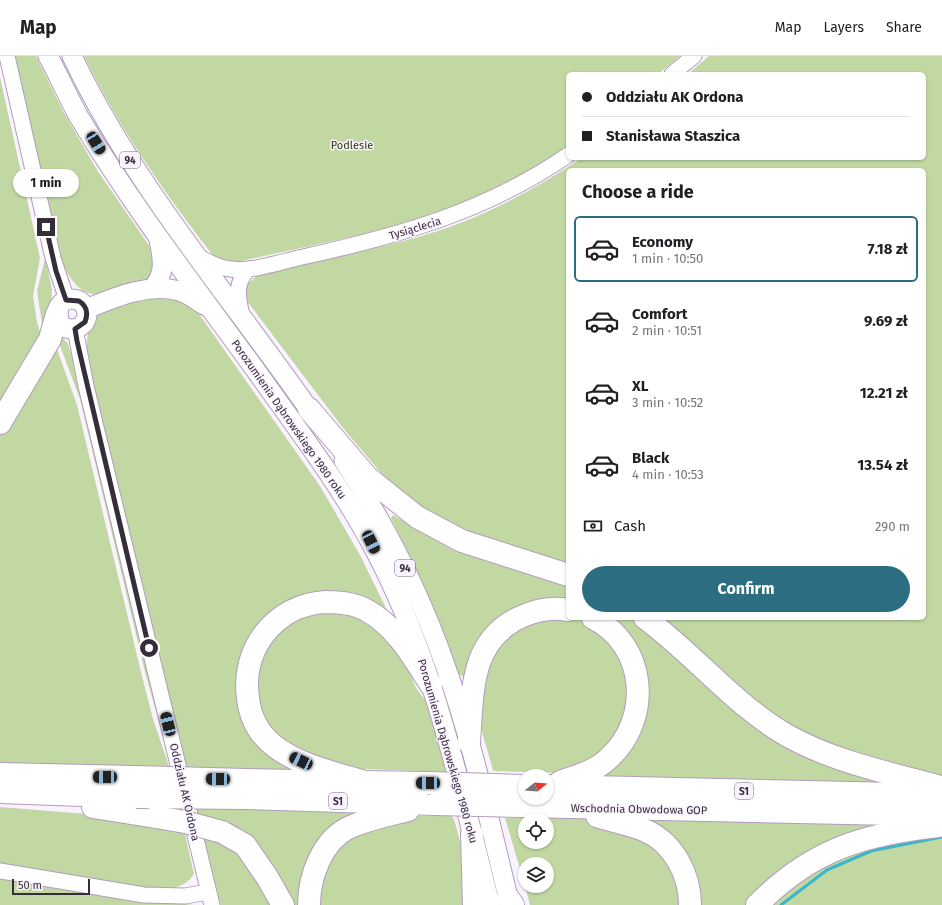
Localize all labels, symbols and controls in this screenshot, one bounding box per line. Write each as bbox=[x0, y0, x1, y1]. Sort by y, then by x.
text: Map bbox=[20, 16, 57, 39]
text: Map bbox=[775, 19, 801, 36]
text: Layers bbox=[823, 19, 864, 36]
text: Share bbox=[886, 19, 922, 36]
text: Oddziału AK Ordona bbox=[606, 88, 744, 106]
text: Stanisława Staszica bbox=[606, 127, 740, 145]
car bbox=[85, 130, 107, 156]
park label: Podlesie bbox=[331, 139, 373, 152]
road number: 94 bbox=[120, 152, 140, 168]
callout: 1 min bbox=[13, 169, 79, 197]
text: 1 min bbox=[30, 175, 62, 190]
text: Choose a ride bbox=[582, 181, 694, 203]
street label: Tysiąclecia bbox=[388, 214, 443, 243]
route end bbox=[37, 218, 55, 236]
icon: car bbox=[584, 231, 620, 267]
text: Economy bbox=[632, 233, 693, 251]
text: 7.18 zł bbox=[868, 240, 908, 258]
text: 1 min · 10:50 bbox=[632, 251, 703, 266]
icon: car bbox=[584, 303, 620, 339]
text: Comfort bbox=[632, 305, 688, 323]
text: 9.69 zł bbox=[864, 312, 908, 330]
text: 2 min · 10:51 bbox=[632, 323, 702, 338]
street label: Porozumienia Dąbrowskiego 1980 roku bbox=[228, 337, 349, 501]
icon: car bbox=[584, 375, 620, 411]
text: XL bbox=[632, 377, 648, 395]
text: 12.21 zł bbox=[860, 384, 908, 402]
text: 3 min · 10:52 bbox=[632, 395, 703, 410]
icon: car bbox=[584, 447, 620, 483]
text: Black bbox=[632, 449, 669, 467]
text: 13.54 zł bbox=[857, 456, 908, 474]
text: 4 min · 10:53 bbox=[632, 467, 704, 482]
icon: cash bbox=[582, 515, 604, 537]
text: Cash bbox=[614, 517, 646, 535]
text: 290 m bbox=[875, 519, 910, 534]
car bbox=[360, 529, 382, 555]
road number: 94 bbox=[395, 560, 415, 576]
button: Confirm bbox=[582, 566, 910, 612]
route start bbox=[140, 639, 158, 657]
street label: Porozumienia Dąbrowskiego 1980 roku bbox=[415, 657, 480, 845]
car bbox=[159, 711, 177, 737]
street label: Oddziału AK Ordona bbox=[167, 742, 202, 842]
car bbox=[288, 750, 314, 772]
north arrow bbox=[518, 769, 554, 805]
map controls bbox=[518, 769, 554, 893]
car bbox=[93, 771, 117, 783]
car bbox=[206, 773, 230, 785]
car bbox=[416, 777, 440, 789]
road number: S1 bbox=[735, 783, 753, 799]
road number: S1 bbox=[329, 793, 347, 809]
street label: Wschodnia Obwodowa GOP bbox=[571, 802, 708, 817]
button: locate bbox=[518, 813, 554, 849]
button: layers bbox=[518, 857, 554, 893]
scale bar bbox=[12, 877, 90, 896]
text: 50 m bbox=[18, 879, 42, 892]

